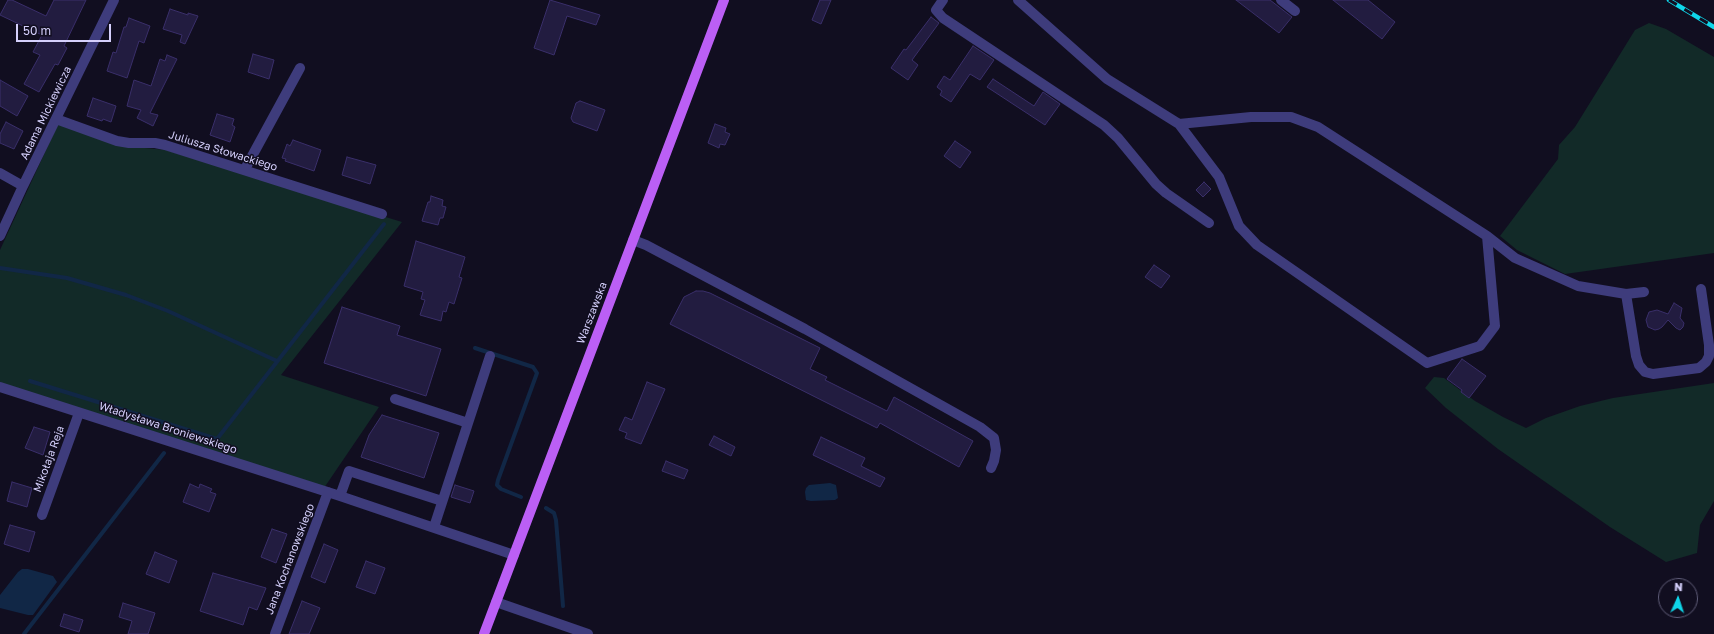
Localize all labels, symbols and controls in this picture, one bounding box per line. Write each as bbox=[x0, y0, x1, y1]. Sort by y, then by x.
scale bar bbox=[18, 16, 113, 42]
text: 50 m bbox=[23, 23, 51, 38]
street label: Adama Mickiewicza bbox=[18, 64, 74, 162]
street label: Juliusza Słowackiego bbox=[167, 128, 279, 174]
street label: Warszawska bbox=[574, 280, 610, 346]
street label: Władysława Broniewskiego bbox=[97, 399, 239, 457]
street label: Mikołaja Reja bbox=[31, 424, 67, 494]
street label: Jana Kochanowskiego bbox=[263, 502, 317, 616]
north arrow bbox=[1658, 578, 1698, 618]
text: N bbox=[1674, 580, 1683, 593]

